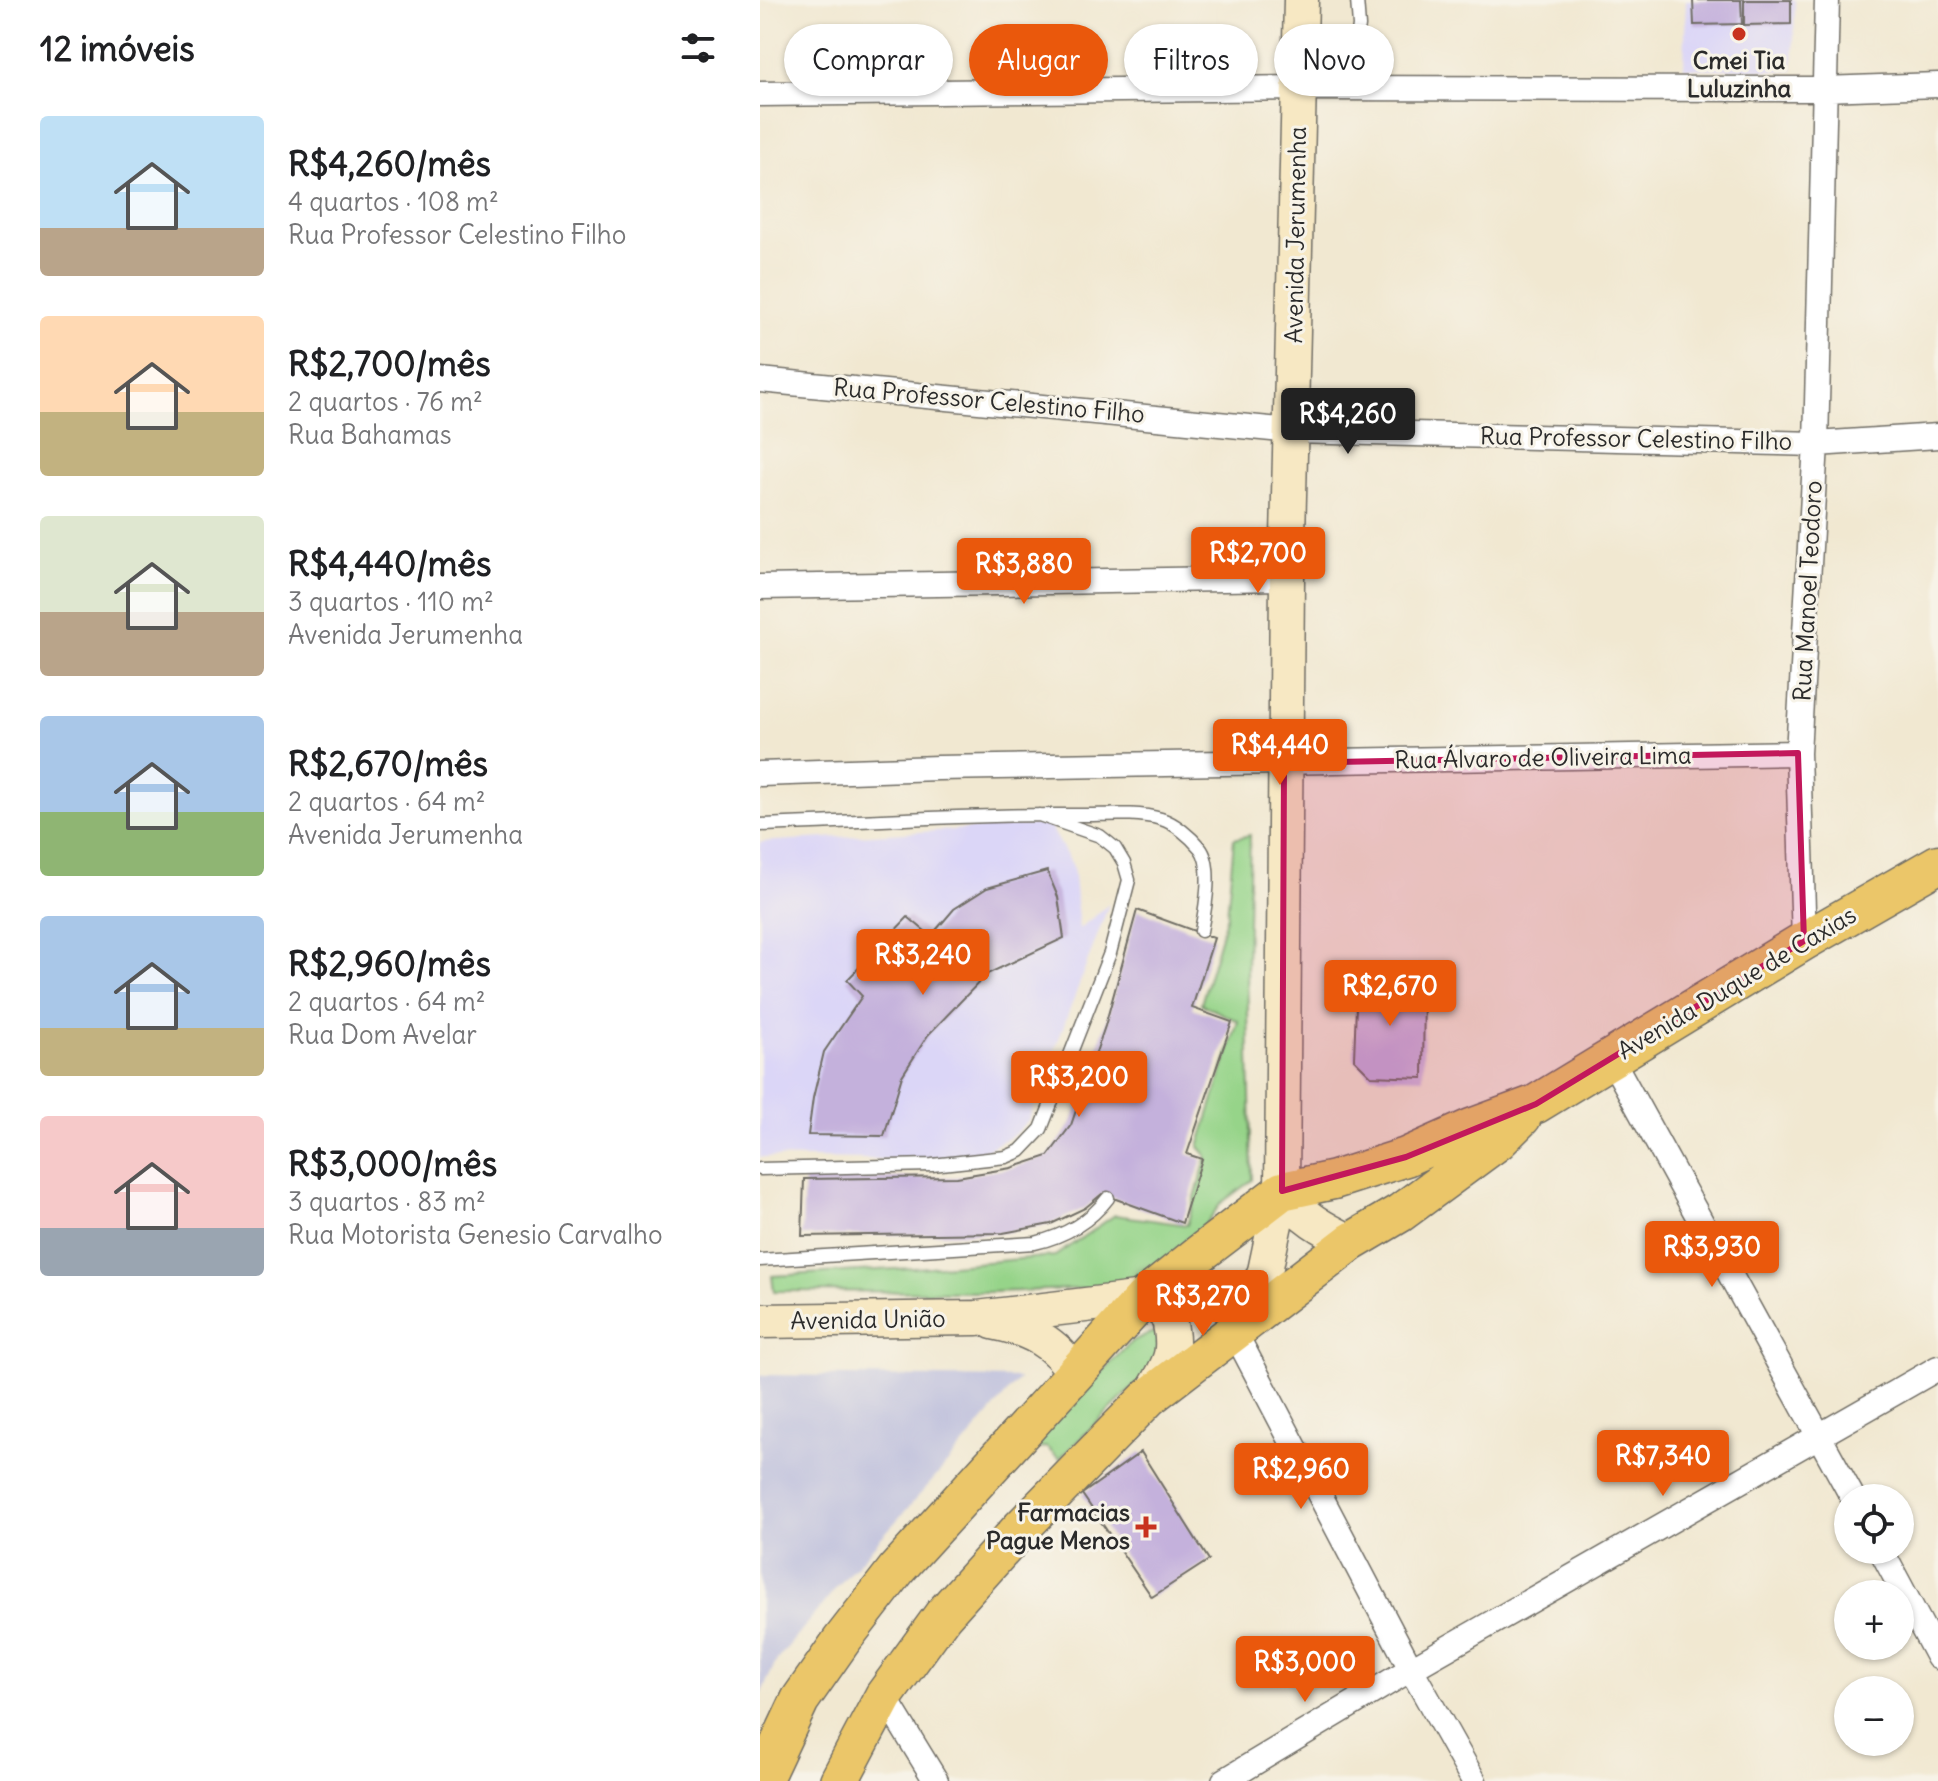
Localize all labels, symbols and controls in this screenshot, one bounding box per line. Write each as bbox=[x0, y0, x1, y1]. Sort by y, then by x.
chip: Comprar bbox=[784, 24, 953, 96]
chip: Alugar bbox=[969, 24, 1108, 96]
chip: Filtros bbox=[1124, 24, 1258, 96]
chip: Novo bbox=[1274, 24, 1394, 96]
marker: Cmei Tia Luluzinha bbox=[1730, 25, 1748, 43]
icon: filters bbox=[676, 26, 720, 70]
text: 12 imóveis bbox=[40, 27, 195, 70]
place label: Cmei Tia Luluzinha bbox=[1687, 45, 1792, 103]
street label: Avenida Jerumenha bbox=[1278, 126, 1312, 344]
text: R$4,260/mês bbox=[288, 142, 491, 185]
icon: home bbox=[104, 148, 200, 244]
text: 4 quartos · 108 m² bbox=[288, 185, 499, 218]
text: Rua Professor Celestino Filho bbox=[288, 218, 626, 251]
text: R$2,700/mês bbox=[288, 342, 491, 385]
icon: home bbox=[104, 348, 200, 444]
street label: Rua Professor Celestino Filho bbox=[832, 371, 1146, 429]
text: 2 quartos · 76 m² bbox=[288, 385, 483, 418]
pin: R$4,260 bbox=[1274, 388, 1422, 456]
text: R$4,260 bbox=[1299, 397, 1397, 430]
text: Rua Bahamas bbox=[288, 418, 452, 451]
street label: Rua Professor Celestino Filho bbox=[1480, 420, 1792, 456]
street label: Rua Manoel Teodoro bbox=[1786, 480, 1828, 702]
pin: R$2,700 bbox=[1184, 527, 1332, 595]
text: R$2,700 bbox=[1209, 536, 1307, 569]
pin: R$3,880 bbox=[950, 538, 1098, 606]
text: R$4,440/mês bbox=[288, 542, 491, 585]
text: R$3,880 bbox=[975, 547, 1073, 580]
icon: home bbox=[104, 548, 200, 644]
text: 3 quartos · 110 m² bbox=[288, 585, 494, 618]
text: Avenida Jerumenha bbox=[288, 618, 523, 651]
pin: R$4,440 bbox=[1206, 719, 1354, 787]
text: R$4,440 bbox=[1231, 728, 1329, 761]
street label: Rua Álvaro de Oliveira Lima bbox=[1394, 739, 1692, 775]
text: R$2,670/mês bbox=[288, 742, 488, 785]
icon: home bbox=[104, 748, 200, 844]
text: 2 quartos · 64 m² bbox=[288, 785, 485, 818]
text: Avenida Jerumenha bbox=[288, 818, 523, 851]
street label: Avenida Duque de Caxias bbox=[1612, 899, 1861, 1065]
pin: R$3,240 bbox=[849, 929, 997, 997]
text: R$3,240 bbox=[874, 938, 972, 971]
text: R$2,960/mês bbox=[288, 942, 491, 985]
icon: home bbox=[104, 948, 200, 1044]
pin: R$2,670 bbox=[1316, 960, 1464, 1028]
text: R$2,670 bbox=[1342, 969, 1438, 1002]
text: 2 quartos · 64 m² bbox=[288, 985, 485, 1018]
text: Rua Dom Avelar bbox=[288, 1018, 477, 1051]
pin: R$3,200 bbox=[1005, 1051, 1153, 1119]
text: R$3,200 bbox=[1029, 1060, 1129, 1093]
text: R$3,000/mês bbox=[288, 1142, 497, 1185]
icon: home bbox=[104, 1148, 200, 1244]
text: 3 quartos · 83 m² bbox=[288, 1185, 486, 1218]
text: Rua Motorista Genesio Carvalho bbox=[288, 1218, 663, 1251]
pin: R$3,930 bbox=[1638, 1221, 1786, 1289]
text: R$3,930 bbox=[1663, 1230, 1761, 1263]
pin: R$3,270 bbox=[1129, 1270, 1277, 1338]
text: R$3,270 bbox=[1155, 1279, 1251, 1312]
street label: Avenida União bbox=[790, 1303, 946, 1335]
pin: R$7,340 bbox=[1589, 1430, 1737, 1498]
text: R$7,340 bbox=[1615, 1439, 1711, 1472]
pin: R$2,960 bbox=[1227, 1443, 1375, 1511]
text: R$2,960 bbox=[1252, 1452, 1350, 1485]
map controls bbox=[1834, 1484, 1914, 1756]
button: locate bbox=[1834, 1484, 1914, 1564]
place label: Farmacias Pague Menos bbox=[986, 1497, 1130, 1555]
marker: Farmacias Pague Menos bbox=[1137, 1518, 1155, 1536]
button: + bbox=[1834, 1580, 1914, 1660]
pin: R$3,000 bbox=[1231, 1636, 1379, 1704]
text: R$3,000 bbox=[1254, 1645, 1356, 1678]
button: − bbox=[1834, 1676, 1914, 1756]

